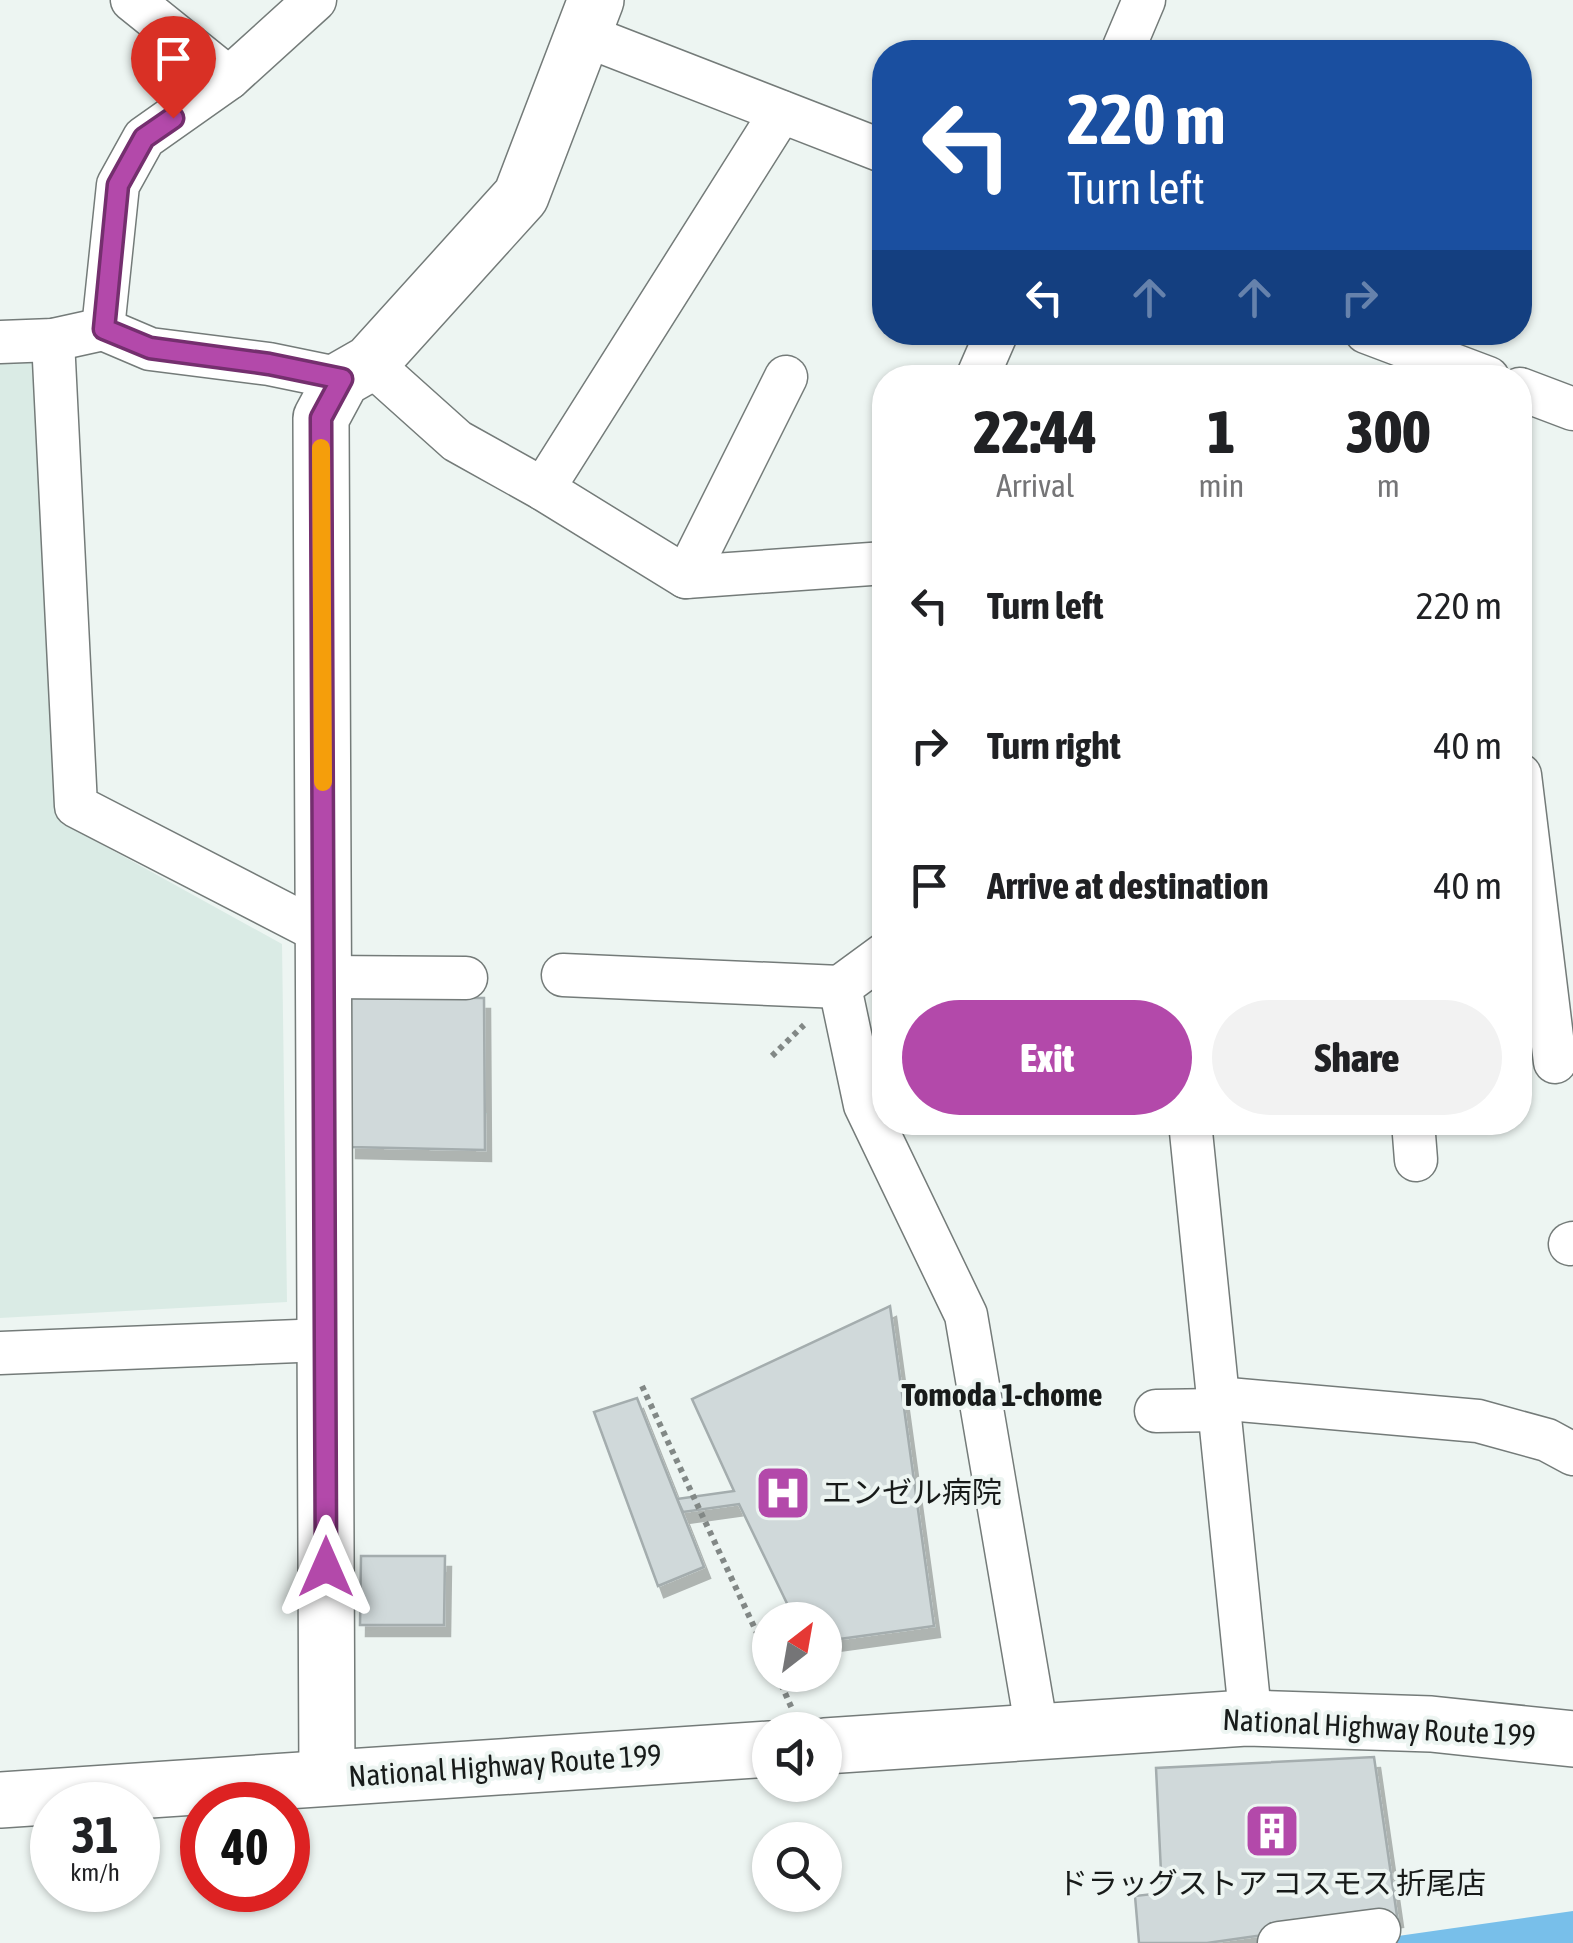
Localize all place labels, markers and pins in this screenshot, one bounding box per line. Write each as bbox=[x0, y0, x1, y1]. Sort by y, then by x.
pin bbox=[131, 16, 216, 119]
hospital icon: エンゼル病院 bbox=[753, 1463, 813, 1523]
place label: エンゼル病院 bbox=[822, 1475, 1002, 1509]
building icon: ドラッグストア コスモス 折尾店 bbox=[1242, 1801, 1302, 1861]
place label: ドラッグストア コスモス 折尾店 bbox=[1058, 1866, 1486, 1900]

